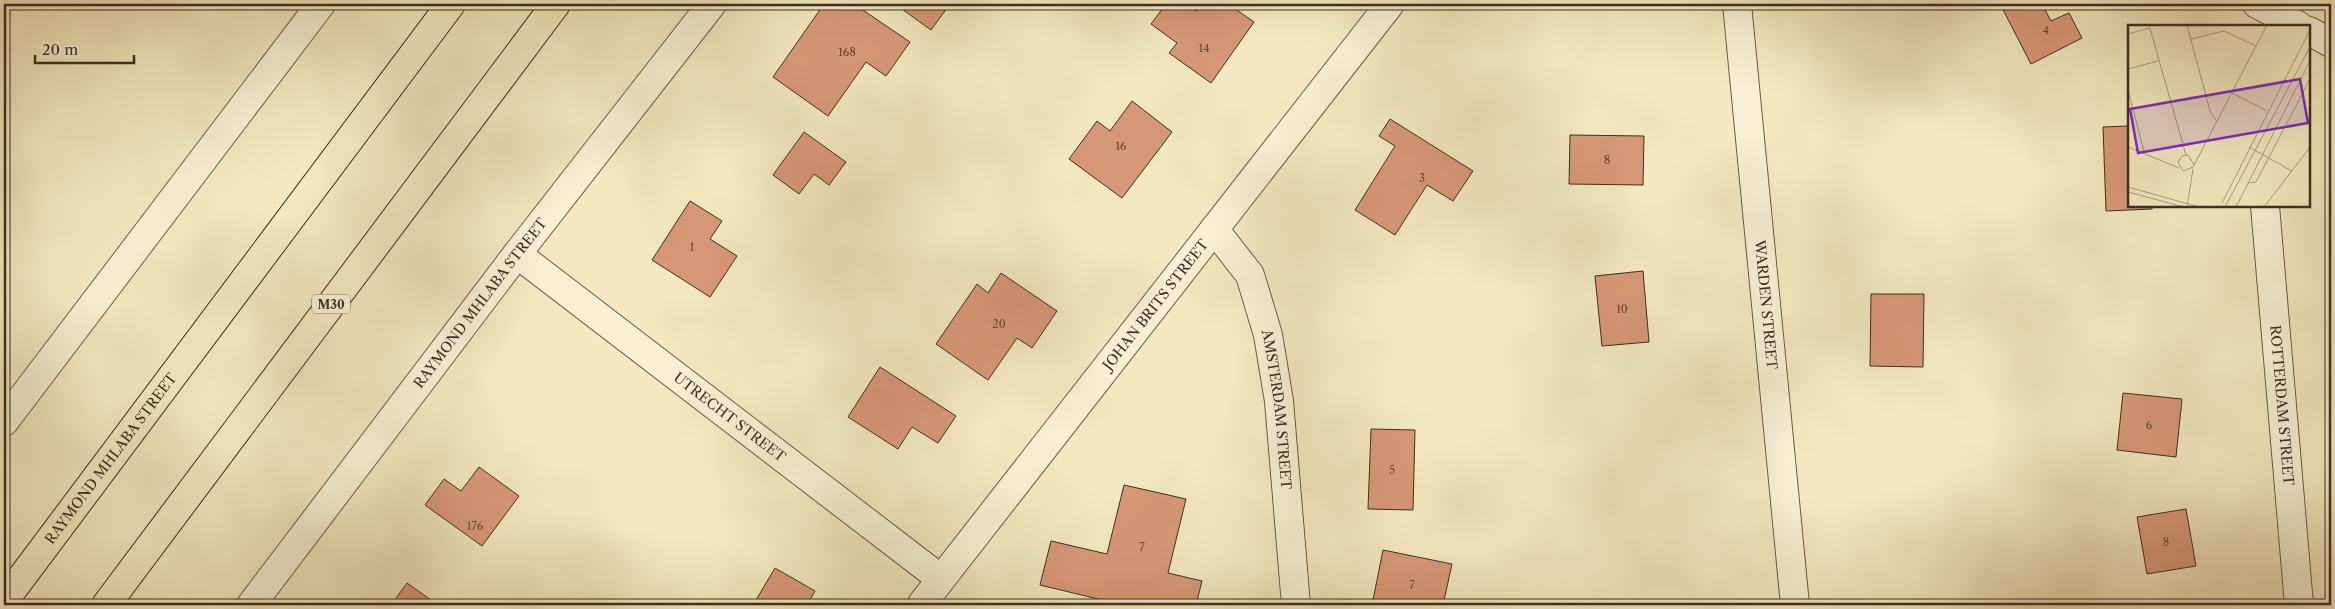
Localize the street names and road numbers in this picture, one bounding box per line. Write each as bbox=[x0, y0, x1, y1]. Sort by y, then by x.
street label: RAYMOND MHLABA STREET bbox=[410, 214, 551, 392]
street label: JOHAN BRITS STREET bbox=[1098, 235, 1212, 375]
street label: WARDEN STREET bbox=[1751, 238, 1781, 371]
road number: M30 bbox=[312, 294, 350, 314]
street label: ROTTERDAM STREET bbox=[2266, 324, 2298, 487]
street label: AMSTERDAM STREET bbox=[1257, 326, 1295, 491]
street label: UTRECHT STREET bbox=[670, 368, 790, 466]
street label: RAYMOND MHLABA STREET bbox=[41, 369, 181, 548]

